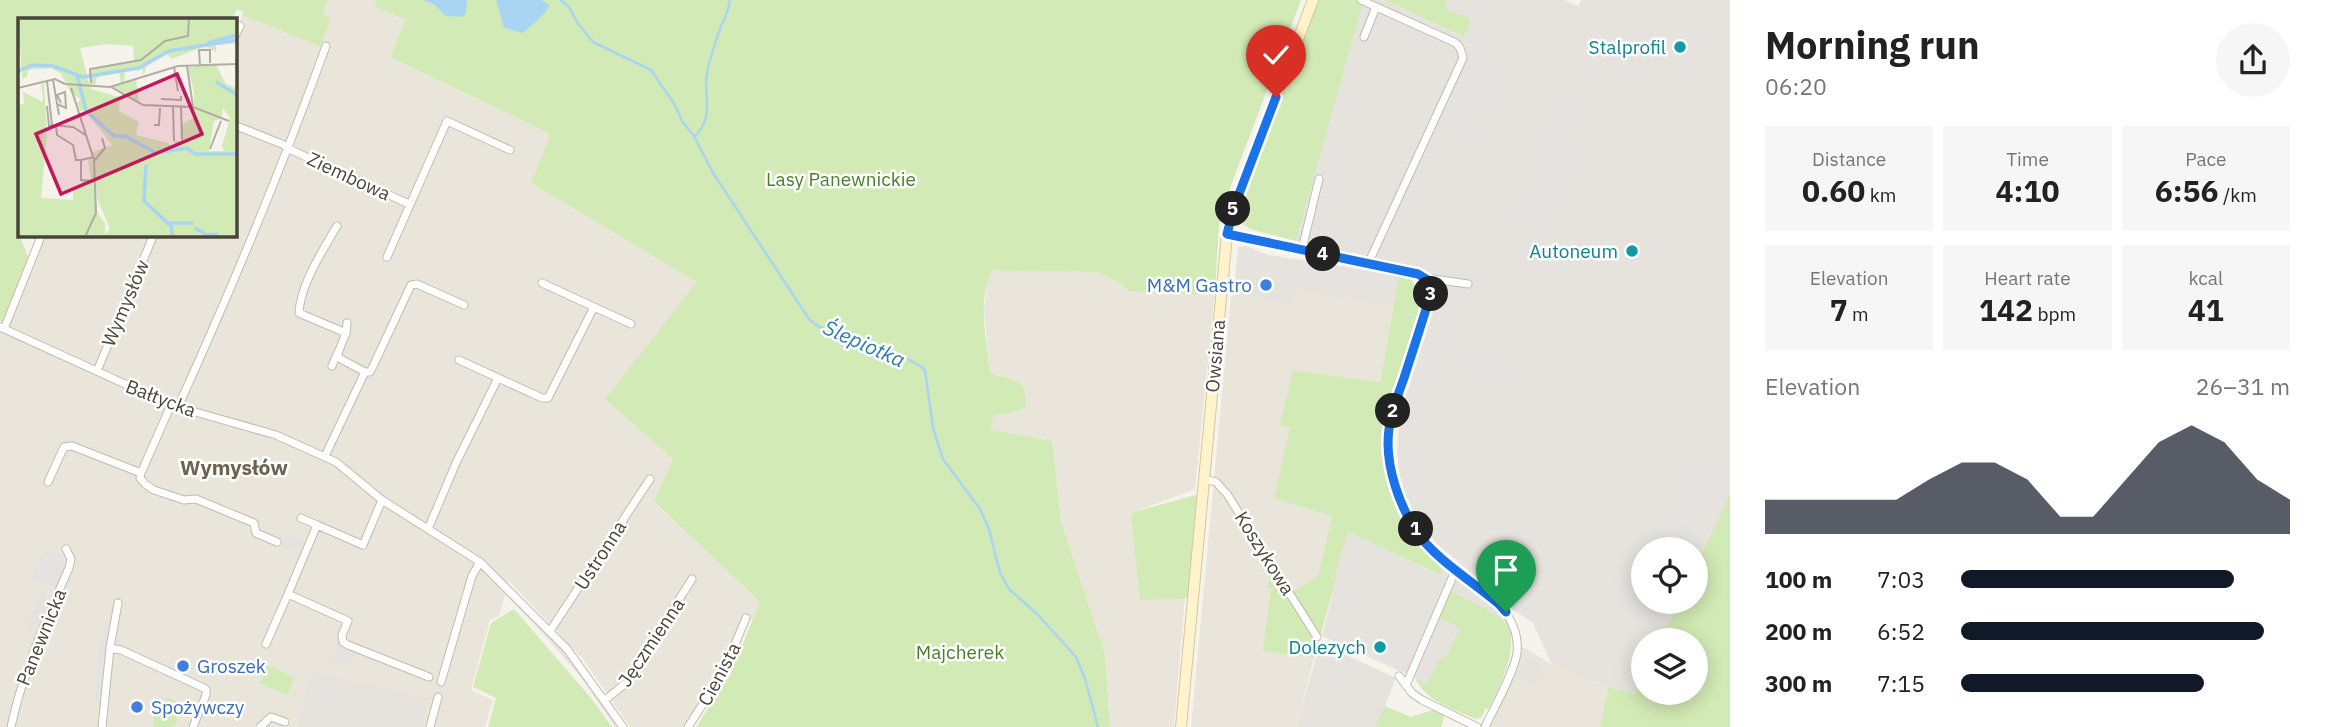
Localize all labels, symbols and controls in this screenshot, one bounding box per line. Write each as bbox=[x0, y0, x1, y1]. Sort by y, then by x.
inset map bbox=[18, 18, 236, 236]
text: Morning run bbox=[1765, 20, 1980, 69]
button: share bbox=[2216, 23, 2290, 97]
pin bbox=[1246, 25, 1306, 97]
place label: Stalprofil bbox=[1589, 35, 1666, 59]
icon: check bbox=[1257, 36, 1295, 74]
marker: Stalprofil bbox=[1672, 39, 1688, 55]
text: 06:20 bbox=[1765, 71, 1827, 101]
street label: Ziembowa bbox=[304, 146, 394, 206]
text: Distance bbox=[1812, 147, 1886, 171]
text: Time bbox=[2006, 147, 2049, 171]
text: Pace bbox=[2185, 147, 2227, 171]
park label: Lasy Panewnickie bbox=[766, 167, 916, 191]
text: 0.60 bbox=[1802, 171, 1865, 210]
text: 4:10 bbox=[1996, 171, 2059, 210]
text: 6:56 bbox=[2155, 171, 2219, 210]
text: km bbox=[1865, 183, 1896, 207]
text: /km bbox=[2219, 183, 2257, 207]
pin: 5 bbox=[1216, 192, 1250, 227]
text: 5 bbox=[1227, 196, 1238, 220]
pin: 4 bbox=[1306, 236, 1340, 272]
place label: Autoneum bbox=[1529, 239, 1618, 263]
text: 4 bbox=[1317, 241, 1328, 265]
marker: Autoneum bbox=[1624, 243, 1640, 259]
street label: Wymysłów bbox=[96, 256, 154, 350]
text: Elevation bbox=[1810, 266, 1889, 290]
text: Heart rate bbox=[1984, 266, 2071, 290]
text: kcal bbox=[2189, 266, 2223, 290]
place label: M&M Gastro bbox=[1147, 273, 1252, 297]
pin: 3 bbox=[1414, 276, 1448, 312]
marker: M&M Gastro bbox=[1258, 277, 1274, 293]
text: 3 bbox=[1425, 281, 1436, 305]
text: 7 bbox=[1830, 290, 1848, 329]
text: 142 bbox=[1979, 290, 2033, 329]
text: 41 bbox=[2188, 290, 2224, 329]
text: m bbox=[1848, 302, 1869, 326]
text: bpm bbox=[2033, 302, 2076, 326]
water label: Ślepiotka bbox=[819, 313, 910, 374]
street label: Owsiana bbox=[1200, 319, 1230, 393]
text: Elevation bbox=[1765, 371, 1860, 401]
text: 26–31 m bbox=[2196, 371, 2290, 401]
street label: Bałtycka bbox=[122, 374, 200, 422]
pin: 2 bbox=[1376, 394, 1410, 428]
text: 2 bbox=[1387, 398, 1398, 422]
district label: Wymysłów bbox=[180, 453, 288, 481]
street label: Koszykowa bbox=[1230, 507, 1300, 599]
pin: 1 bbox=[1398, 512, 1434, 546]
street label: Ustronna bbox=[569, 516, 631, 594]
text: 1 bbox=[1410, 516, 1421, 540]
map controls bbox=[1631, 537, 1708, 705]
button: locate bbox=[1631, 537, 1708, 614]
pin bbox=[1476, 540, 1536, 612]
icon: arrive bbox=[1487, 551, 1525, 589]
text: 100 m bbox=[1765, 564, 1832, 594]
text: 7:03 bbox=[1877, 564, 1925, 594]
street label: Panewnicka bbox=[11, 585, 71, 689]
street label: Jęczmienna bbox=[613, 593, 689, 691]
text: 200 m bbox=[1765, 616, 1832, 646]
text: 6:52 bbox=[1877, 616, 1925, 646]
button: layers bbox=[1631, 628, 1708, 705]
place label: Dolezych bbox=[1289, 635, 1366, 659]
street label: Cienista bbox=[692, 638, 746, 710]
marker: Dolezych bbox=[1372, 639, 1388, 655]
park label: Majcherek bbox=[916, 640, 1004, 664]
place label: Groszek bbox=[197, 654, 266, 678]
marker: Groszek bbox=[175, 658, 191, 674]
text: 300 m bbox=[1765, 668, 1832, 698]
text: 7:15 bbox=[1877, 668, 1925, 698]
place label: Spożywczy bbox=[151, 695, 245, 719]
marker: Spożywczy bbox=[129, 699, 145, 715]

